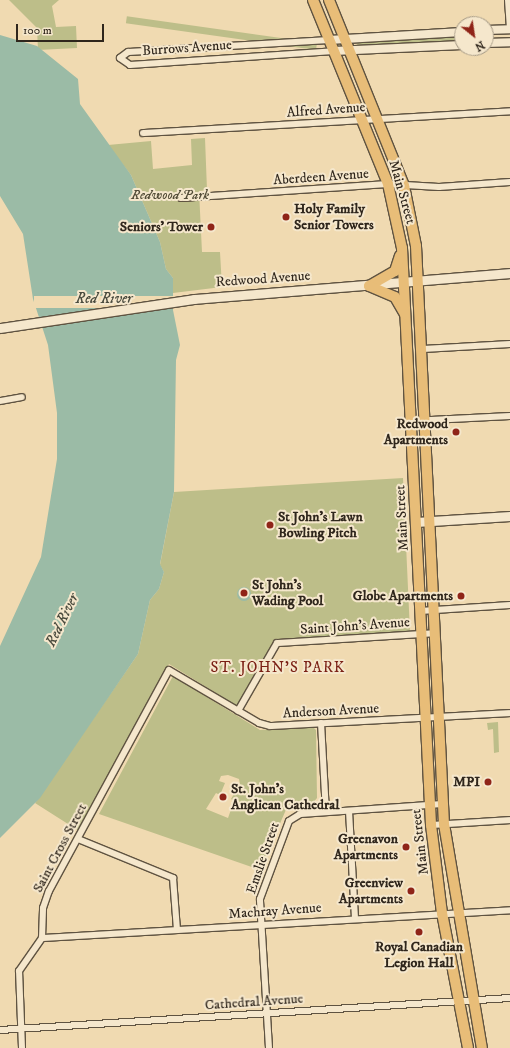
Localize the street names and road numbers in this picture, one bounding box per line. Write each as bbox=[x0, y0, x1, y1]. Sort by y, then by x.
street label: Burrows Avenue bbox=[142, 36, 232, 60]
street label: Alfred Avenue bbox=[286, 99, 366, 121]
street label: Main Street bbox=[385, 158, 419, 226]
street label: Aberdeen Avenue bbox=[273, 165, 369, 189]
street label: Redwood Avenue bbox=[215, 267, 311, 291]
street label: Main Street bbox=[392, 485, 412, 551]
street label: Saint John's Avenue bbox=[300, 614, 410, 638]
street label: Anderson Avenue bbox=[282, 700, 380, 722]
street label: Saint Cross Street bbox=[29, 801, 91, 895]
street label: Main Street bbox=[408, 808, 432, 876]
street label: Emslie Street bbox=[243, 820, 283, 896]
street label: Machray Avenue bbox=[228, 899, 322, 923]
street label: Cathedral Avenue bbox=[204, 990, 304, 1014]

